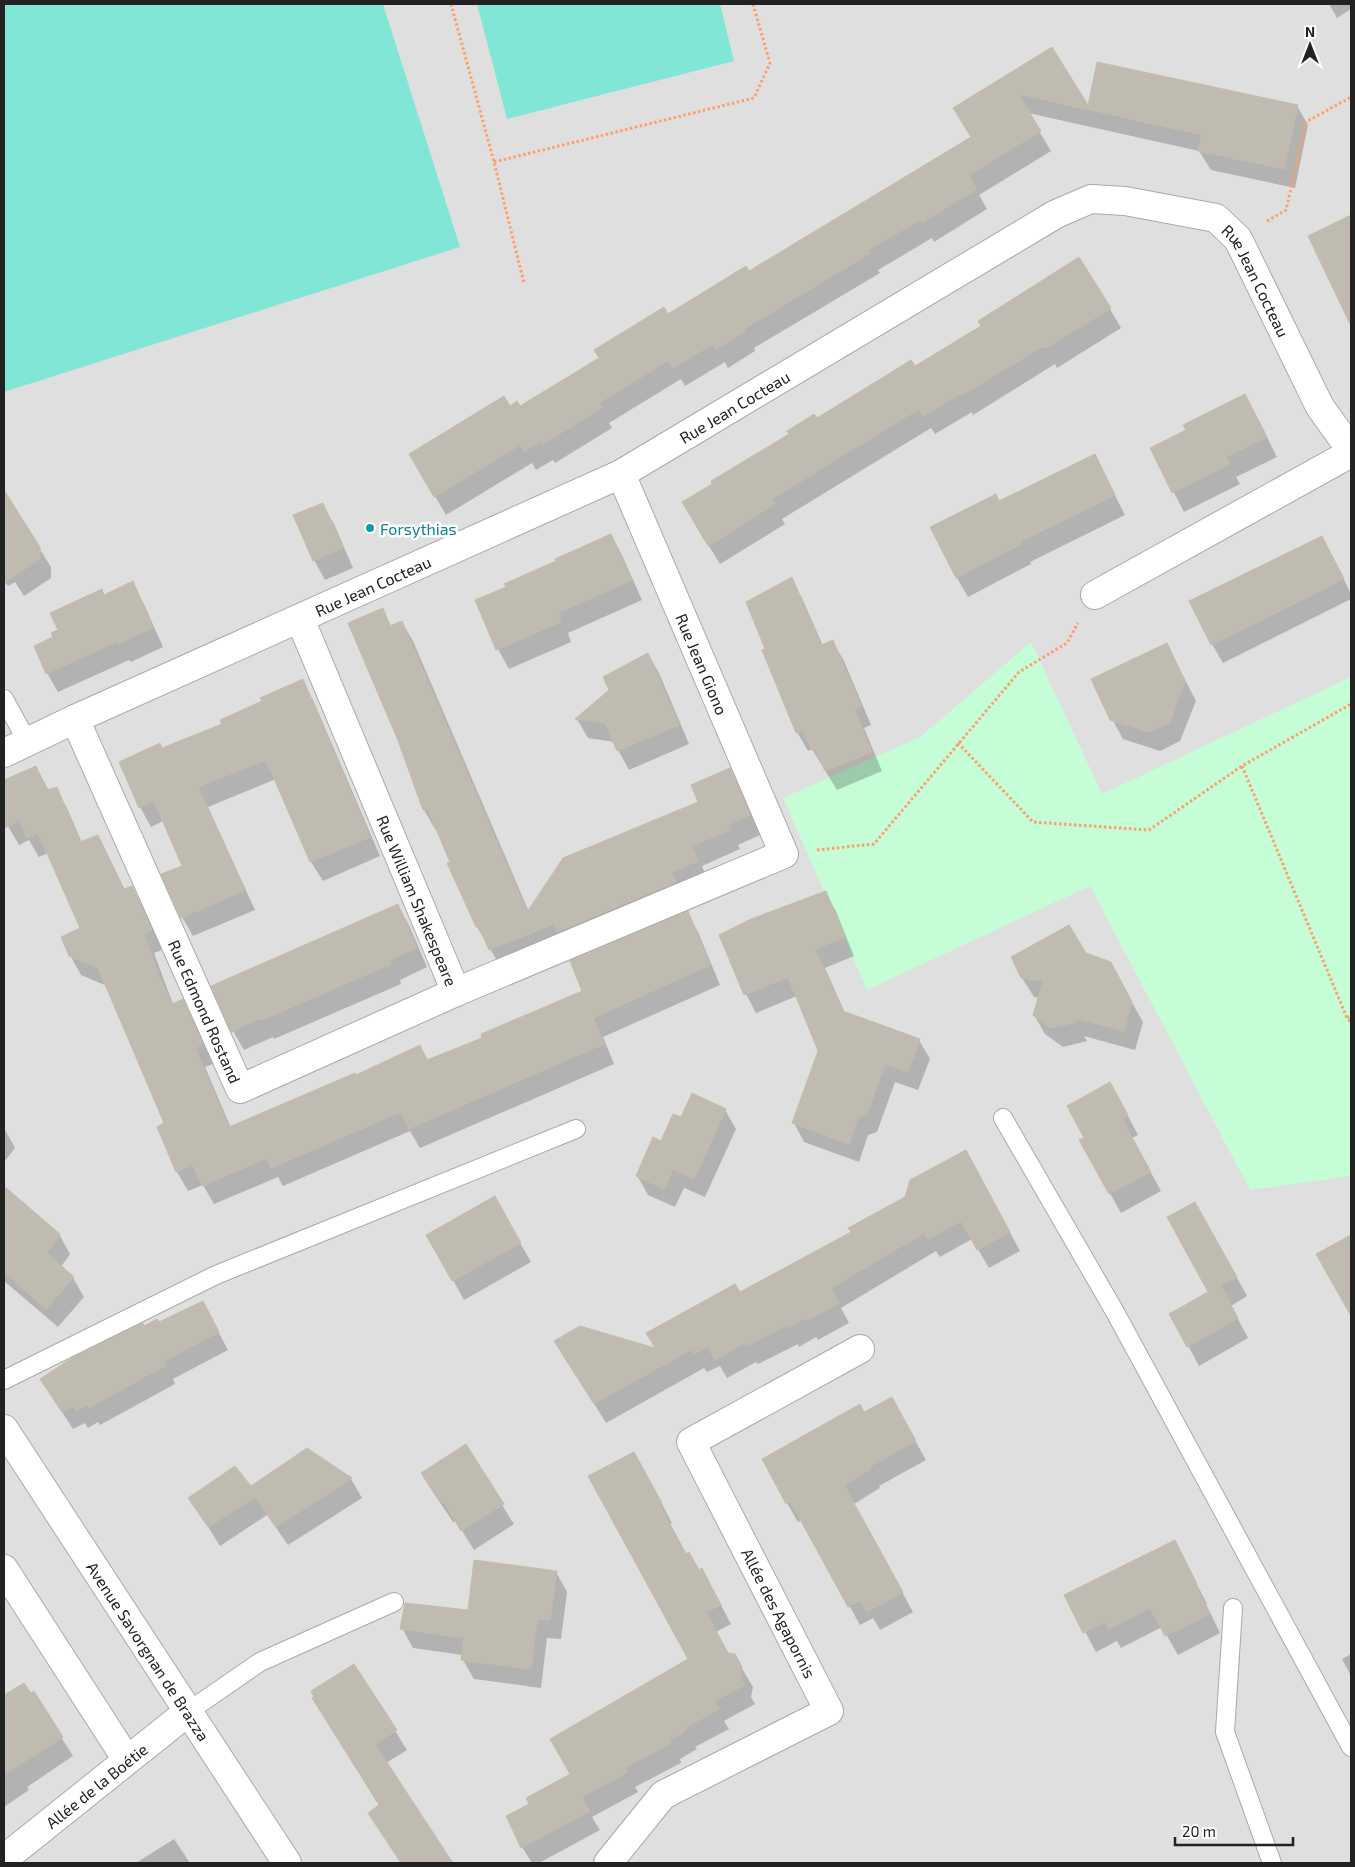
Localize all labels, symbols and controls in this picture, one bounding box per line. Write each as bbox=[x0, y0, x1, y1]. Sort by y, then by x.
north arrow bbox=[1285, 20, 1335, 70]
text: N bbox=[1305, 23, 1315, 40]
street label: Rue Jean Cocteau bbox=[1219, 220, 1294, 340]
street label: Rue Jean Cocteau bbox=[676, 366, 793, 447]
place label: Forsythias bbox=[380, 519, 457, 538]
marker: Forsythias bbox=[364, 522, 376, 534]
street label: Rue Jean Cocteau bbox=[312, 551, 434, 620]
street label: Rue Jean Giono bbox=[672, 611, 732, 717]
street label: Rue William Shakespeare bbox=[374, 812, 462, 989]
street label: Rue Edmond Rostand bbox=[165, 937, 246, 1086]
street label: Allée des Agapornis bbox=[738, 1545, 820, 1681]
street label: Avenue Savorgnan de Brazza bbox=[83, 1558, 214, 1744]
street label: Allée de la Boétie bbox=[41, 1739, 151, 1832]
scale bar bbox=[1175, 1814, 1292, 1846]
text: 20 m bbox=[1182, 1822, 1216, 1840]

